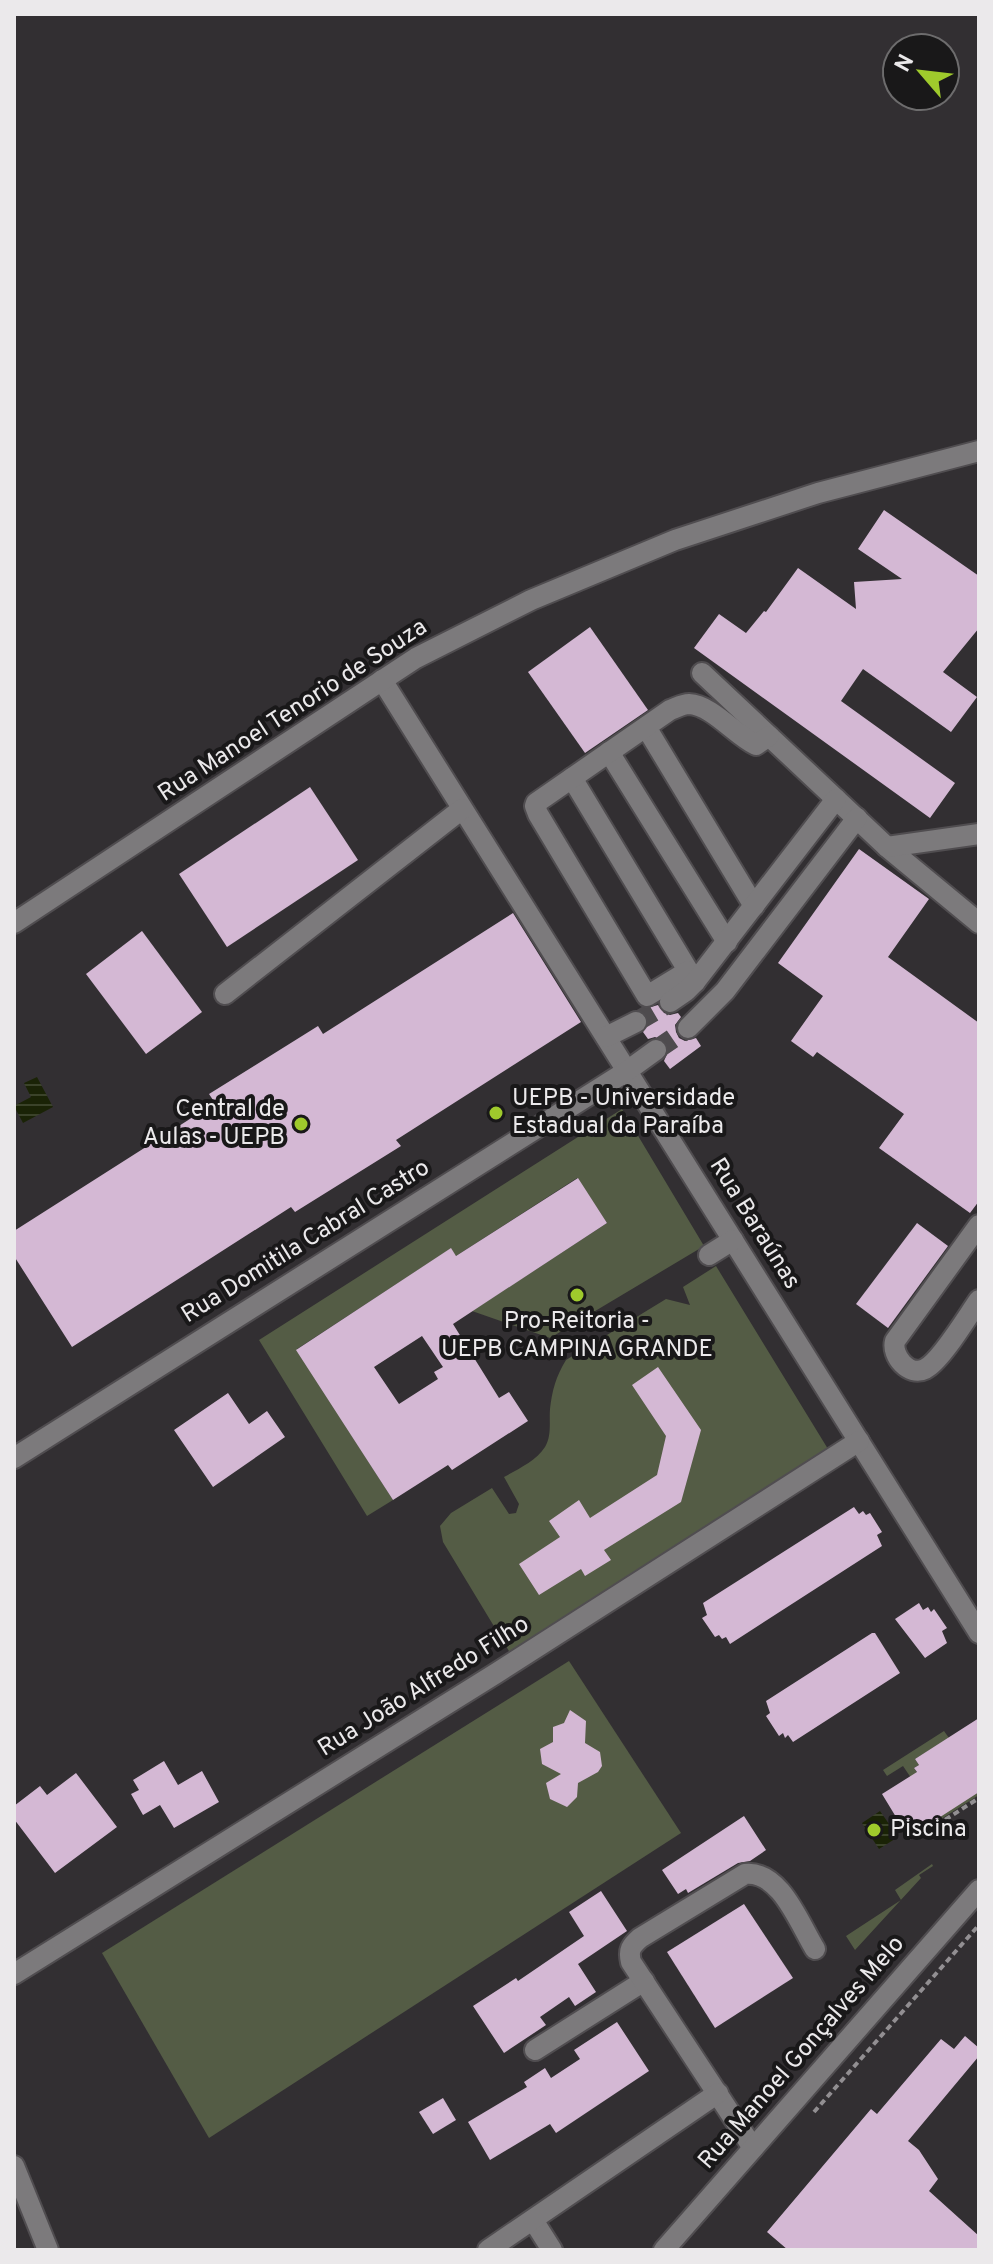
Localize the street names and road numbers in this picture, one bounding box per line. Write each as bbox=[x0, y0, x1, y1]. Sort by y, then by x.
street label: Rua Manoel Tenorio de Souza bbox=[153, 613, 433, 809]
street label: Rua Domitila Cabral Castro bbox=[176, 1153, 436, 1331]
street label: Rua Baraúnas bbox=[702, 1153, 806, 1295]
street label: Rua João Alfredo Filho bbox=[313, 1610, 535, 1764]
street label: Rua Manoel Gonçalves Melo bbox=[692, 1930, 912, 2176]

